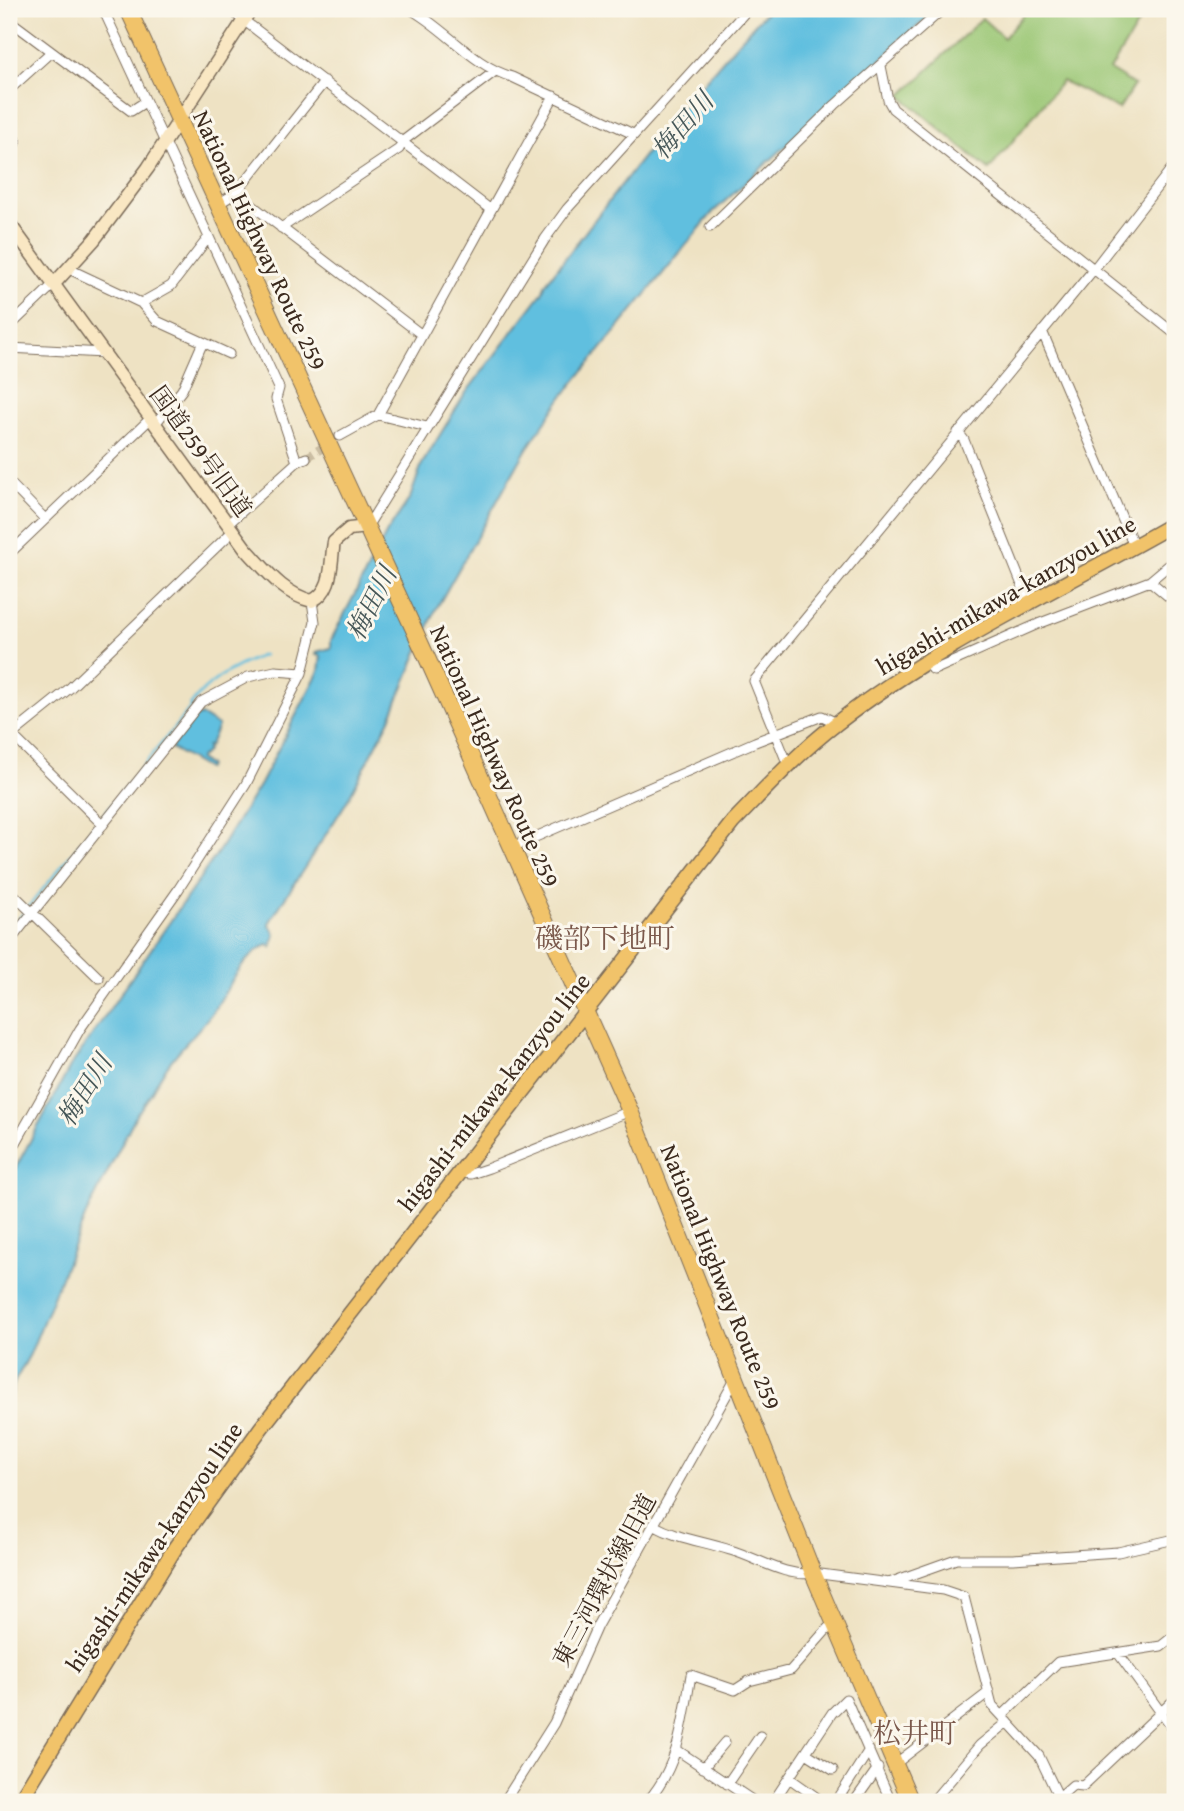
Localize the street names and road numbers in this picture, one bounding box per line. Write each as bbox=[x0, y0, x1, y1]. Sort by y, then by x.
street label: National Highway Route 259 bbox=[184, 104, 336, 376]
street label: 国道259号旧道 bbox=[141, 378, 261, 524]
street label: higashi-mikawa-kanzyou line bbox=[870, 506, 1142, 684]
street label: National Highway Route 259 bbox=[421, 619, 569, 893]
street label: higashi-mikawa-kanzyou line bbox=[389, 965, 599, 1219]
street label: National Highway Route 259 bbox=[652, 1139, 790, 1415]
street label: higashi-mikawa-kanzyou line bbox=[57, 1415, 251, 1679]
street label: 東三河環状線旧道 bbox=[543, 1487, 665, 1673]

